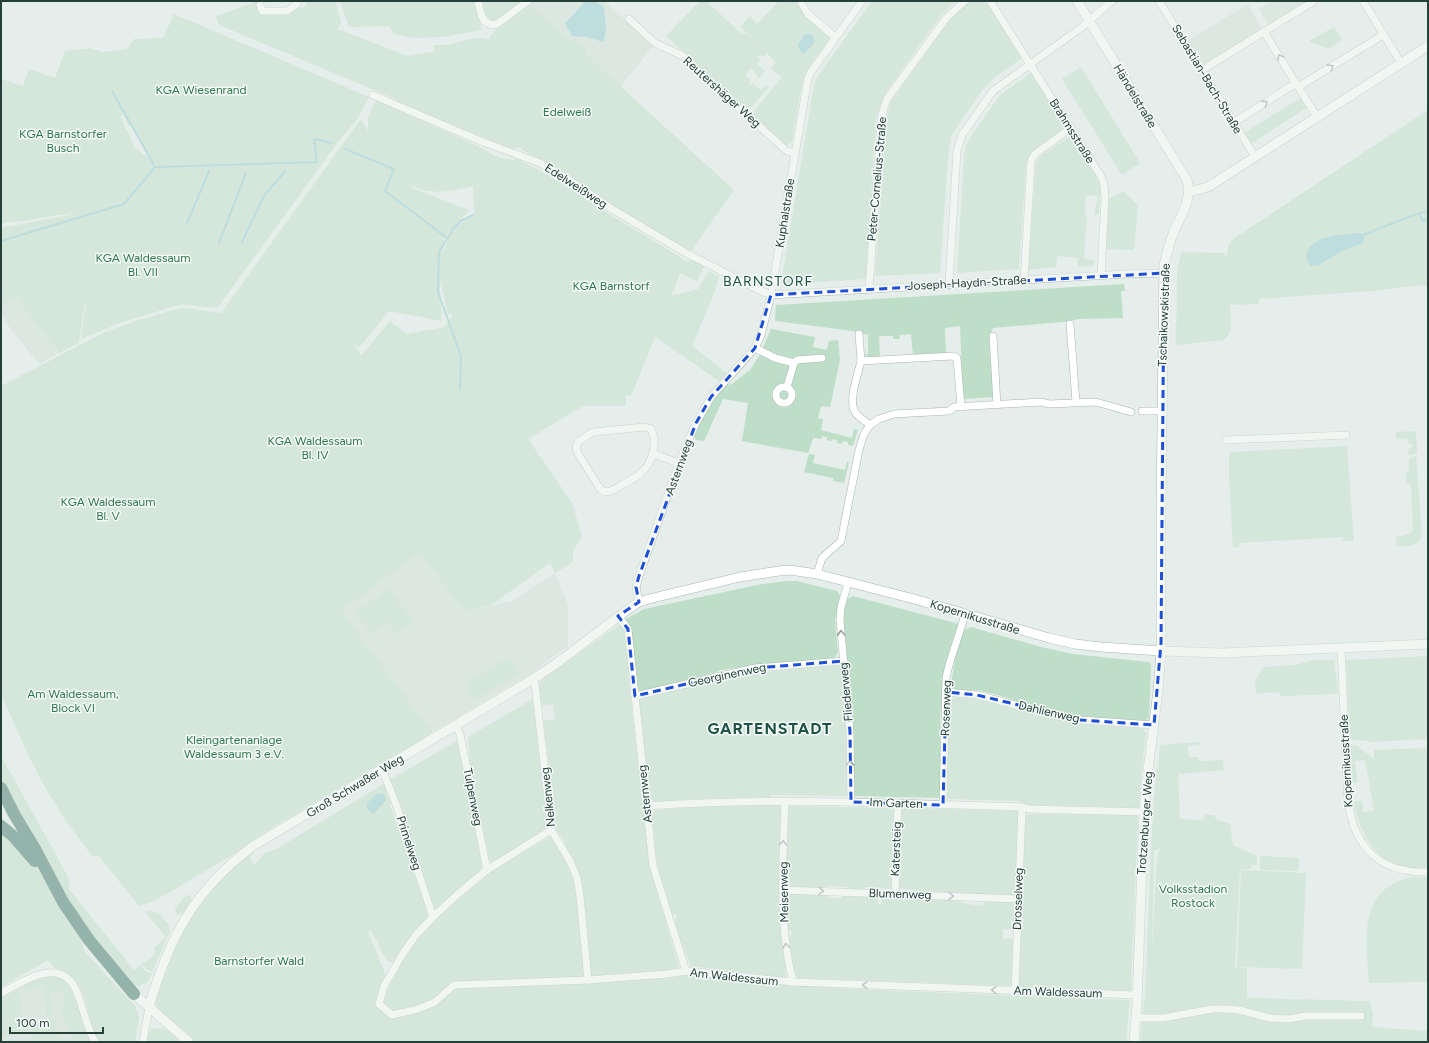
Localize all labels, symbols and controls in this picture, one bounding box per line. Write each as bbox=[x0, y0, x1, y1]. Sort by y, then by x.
street label: Sebastian-Bach-Straße bbox=[1169, 22, 1245, 136]
street label: Reutershäger Weg bbox=[680, 54, 764, 130]
one-way arrow bbox=[1278, 54, 1285, 61]
street label: Händelstraße bbox=[1111, 62, 1160, 131]
one-way arrow bbox=[1327, 64, 1334, 71]
park label: KGA Wiesenrand bbox=[155, 83, 247, 97]
street label: Brahmsstraße bbox=[1047, 96, 1098, 166]
one-way arrow bbox=[1260, 101, 1267, 108]
park label: Edelweiß bbox=[543, 105, 592, 119]
street label: Peter-Cornelius-Straße bbox=[865, 116, 889, 242]
park label: KGA Barnstorfer Busch bbox=[19, 127, 107, 155]
street label: Edelweißweg bbox=[542, 161, 610, 211]
street label: Kuphalstraße bbox=[773, 177, 797, 249]
park label: KGA Waldessaum Bl. VII bbox=[95, 251, 191, 279]
street label: Tschaikowskistraße bbox=[1155, 263, 1173, 367]
district label: BARNSTORF bbox=[723, 273, 813, 290]
street label: Joseph-Haydn-Straße bbox=[907, 273, 1027, 293]
park label: KGA Barnstorf bbox=[572, 279, 650, 293]
park label: KGA Waldessaum Bl. IV bbox=[267, 434, 363, 462]
street label: Asternweg bbox=[662, 437, 696, 497]
park label: KGA Waldessaum Bl. V bbox=[60, 495, 156, 523]
street label: Kopernikusstraße bbox=[928, 597, 1022, 637]
one-way arrow bbox=[836, 630, 845, 636]
street label: Georginenweg bbox=[687, 660, 767, 690]
street label: Fliederweg bbox=[836, 662, 856, 722]
street label: Rosenweg bbox=[938, 680, 954, 736]
park label: Am Waldessaum, Block VI bbox=[27, 687, 119, 715]
street label: Dahlienweg bbox=[1017, 698, 1081, 726]
street label: Kopernikusstraße bbox=[1337, 714, 1355, 808]
district label: GARTENSTADT bbox=[708, 719, 832, 738]
park label: Kleingartenanlage Waldessaum 3 e.V. bbox=[184, 733, 284, 761]
street label: Groß Schwaßer Weg bbox=[304, 751, 406, 821]
one-way arrow bbox=[846, 760, 854, 766]
street label: Asternweg bbox=[635, 764, 655, 824]
street label: Nelkenweg bbox=[538, 766, 558, 828]
street label: Tulpenweg bbox=[461, 767, 485, 827]
street label: Trotzenburger Weg bbox=[1134, 771, 1156, 875]
street label: Im Garten bbox=[869, 795, 923, 811]
street label: Primelweg bbox=[394, 814, 424, 872]
street label: Katersteig bbox=[888, 821, 904, 877]
one-way arrow bbox=[779, 840, 788, 846]
street label: Meisenweg bbox=[776, 861, 792, 923]
street label: Drosselweg bbox=[1010, 868, 1026, 930]
park label: Volksstadion Rostock bbox=[1159, 882, 1228, 910]
street label: Blumenweg bbox=[868, 886, 932, 902]
one-way arrow bbox=[818, 887, 824, 896]
one-way arrow bbox=[948, 892, 954, 901]
one-way arrow bbox=[782, 943, 791, 949]
park label: Barnstorfer Wald bbox=[214, 954, 304, 968]
street label: Am Waldessaum bbox=[689, 965, 779, 989]
one-way arrow bbox=[862, 981, 868, 989]
street label: Am Waldessaum bbox=[1013, 983, 1103, 1001]
one-way arrow bbox=[991, 985, 997, 994]
scale bar bbox=[10, 1009, 103, 1035]
text: 100 m bbox=[16, 1016, 50, 1030]

